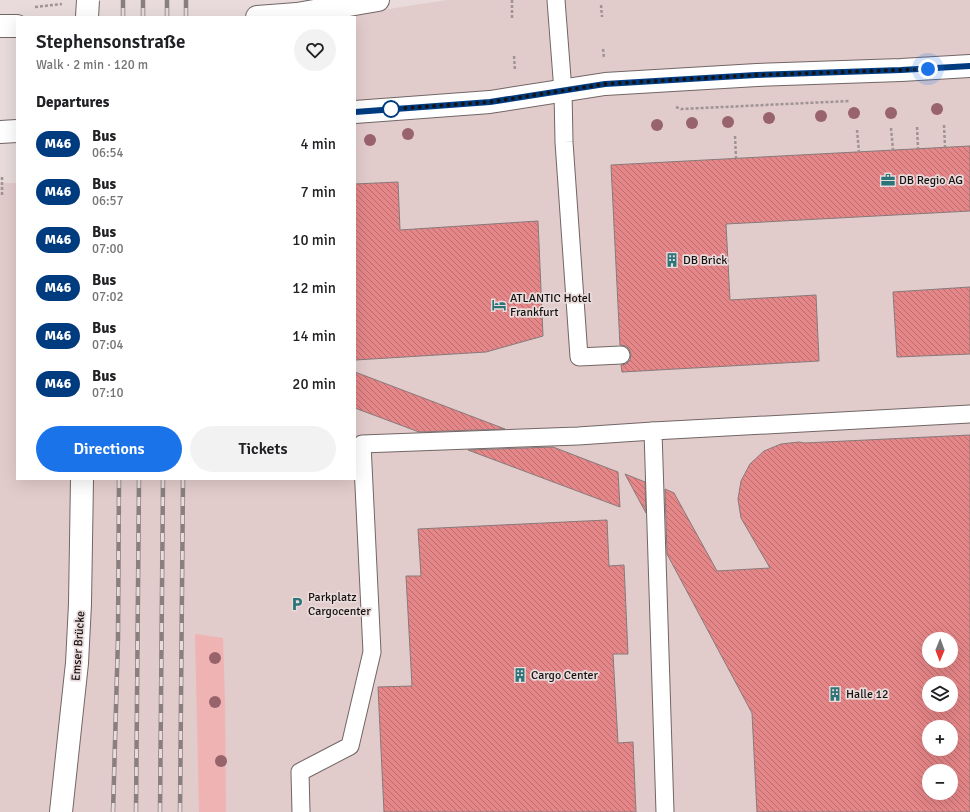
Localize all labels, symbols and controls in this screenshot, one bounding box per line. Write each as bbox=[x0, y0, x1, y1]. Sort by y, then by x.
button: heart bbox=[294, 29, 336, 71]
text: Stephensonstraße bbox=[36, 30, 186, 54]
text: Walk · 2 min · 120 m bbox=[36, 57, 148, 73]
your location bbox=[918, 59, 938, 79]
text: Departures bbox=[36, 93, 109, 111]
unlabelled marker bbox=[382, 100, 400, 118]
text: Bus bbox=[92, 127, 116, 145]
text: M46 bbox=[45, 135, 71, 152]
text: 4 min bbox=[300, 135, 336, 153]
text: 06:54 bbox=[92, 145, 124, 161]
office icon: DB Regio AG bbox=[880, 172, 896, 188]
place label: DB Regio AG bbox=[899, 173, 963, 188]
text: Bus bbox=[92, 175, 116, 193]
text: M46 bbox=[45, 183, 71, 200]
text: 7 min bbox=[300, 183, 336, 201]
text: 06:57 bbox=[92, 193, 124, 209]
text: Bus bbox=[92, 223, 116, 241]
text: M46 bbox=[45, 231, 71, 248]
text: 10 min bbox=[292, 231, 336, 249]
text: 07:00 bbox=[92, 241, 124, 257]
building icon: DB Brick bbox=[664, 252, 680, 268]
place label: DB Brick bbox=[683, 253, 727, 268]
text: Bus bbox=[92, 271, 116, 289]
text: M46 bbox=[45, 279, 71, 296]
text: 12 min bbox=[292, 279, 336, 297]
text: 07:02 bbox=[92, 289, 124, 305]
place label: ATLANTIC Hotel Frankfurt bbox=[510, 291, 592, 320]
hotel icon: ATLANTIC Hotel Frankfurt bbox=[491, 297, 507, 313]
text: Bus bbox=[92, 319, 116, 337]
text: M46 bbox=[45, 327, 71, 344]
text: 14 min bbox=[292, 327, 336, 345]
text: 07:04 bbox=[92, 337, 124, 353]
text: Bus bbox=[92, 367, 116, 385]
text: M46 bbox=[45, 375, 71, 392]
text: 20 min bbox=[292, 375, 336, 393]
text: 07:10 bbox=[92, 385, 124, 401]
button: Directions bbox=[36, 426, 182, 472]
button: Tickets bbox=[190, 426, 336, 472]
place label: Parkplatz Cargocenter bbox=[308, 590, 371, 619]
parking icon: Parkplatz Cargocenter bbox=[289, 596, 305, 612]
street label: Emser Brücke bbox=[69, 611, 88, 682]
north arrow bbox=[922, 632, 958, 668]
map controls bbox=[922, 632, 958, 800]
building icon: Cargo Center bbox=[512, 667, 528, 683]
place label: Cargo Center bbox=[531, 668, 599, 683]
button: layers bbox=[922, 676, 958, 712]
building icon: Halle 12 bbox=[827, 686, 843, 702]
place label: Halle 12 bbox=[846, 687, 889, 702]
button: + bbox=[922, 720, 958, 756]
button: − bbox=[922, 764, 958, 800]

